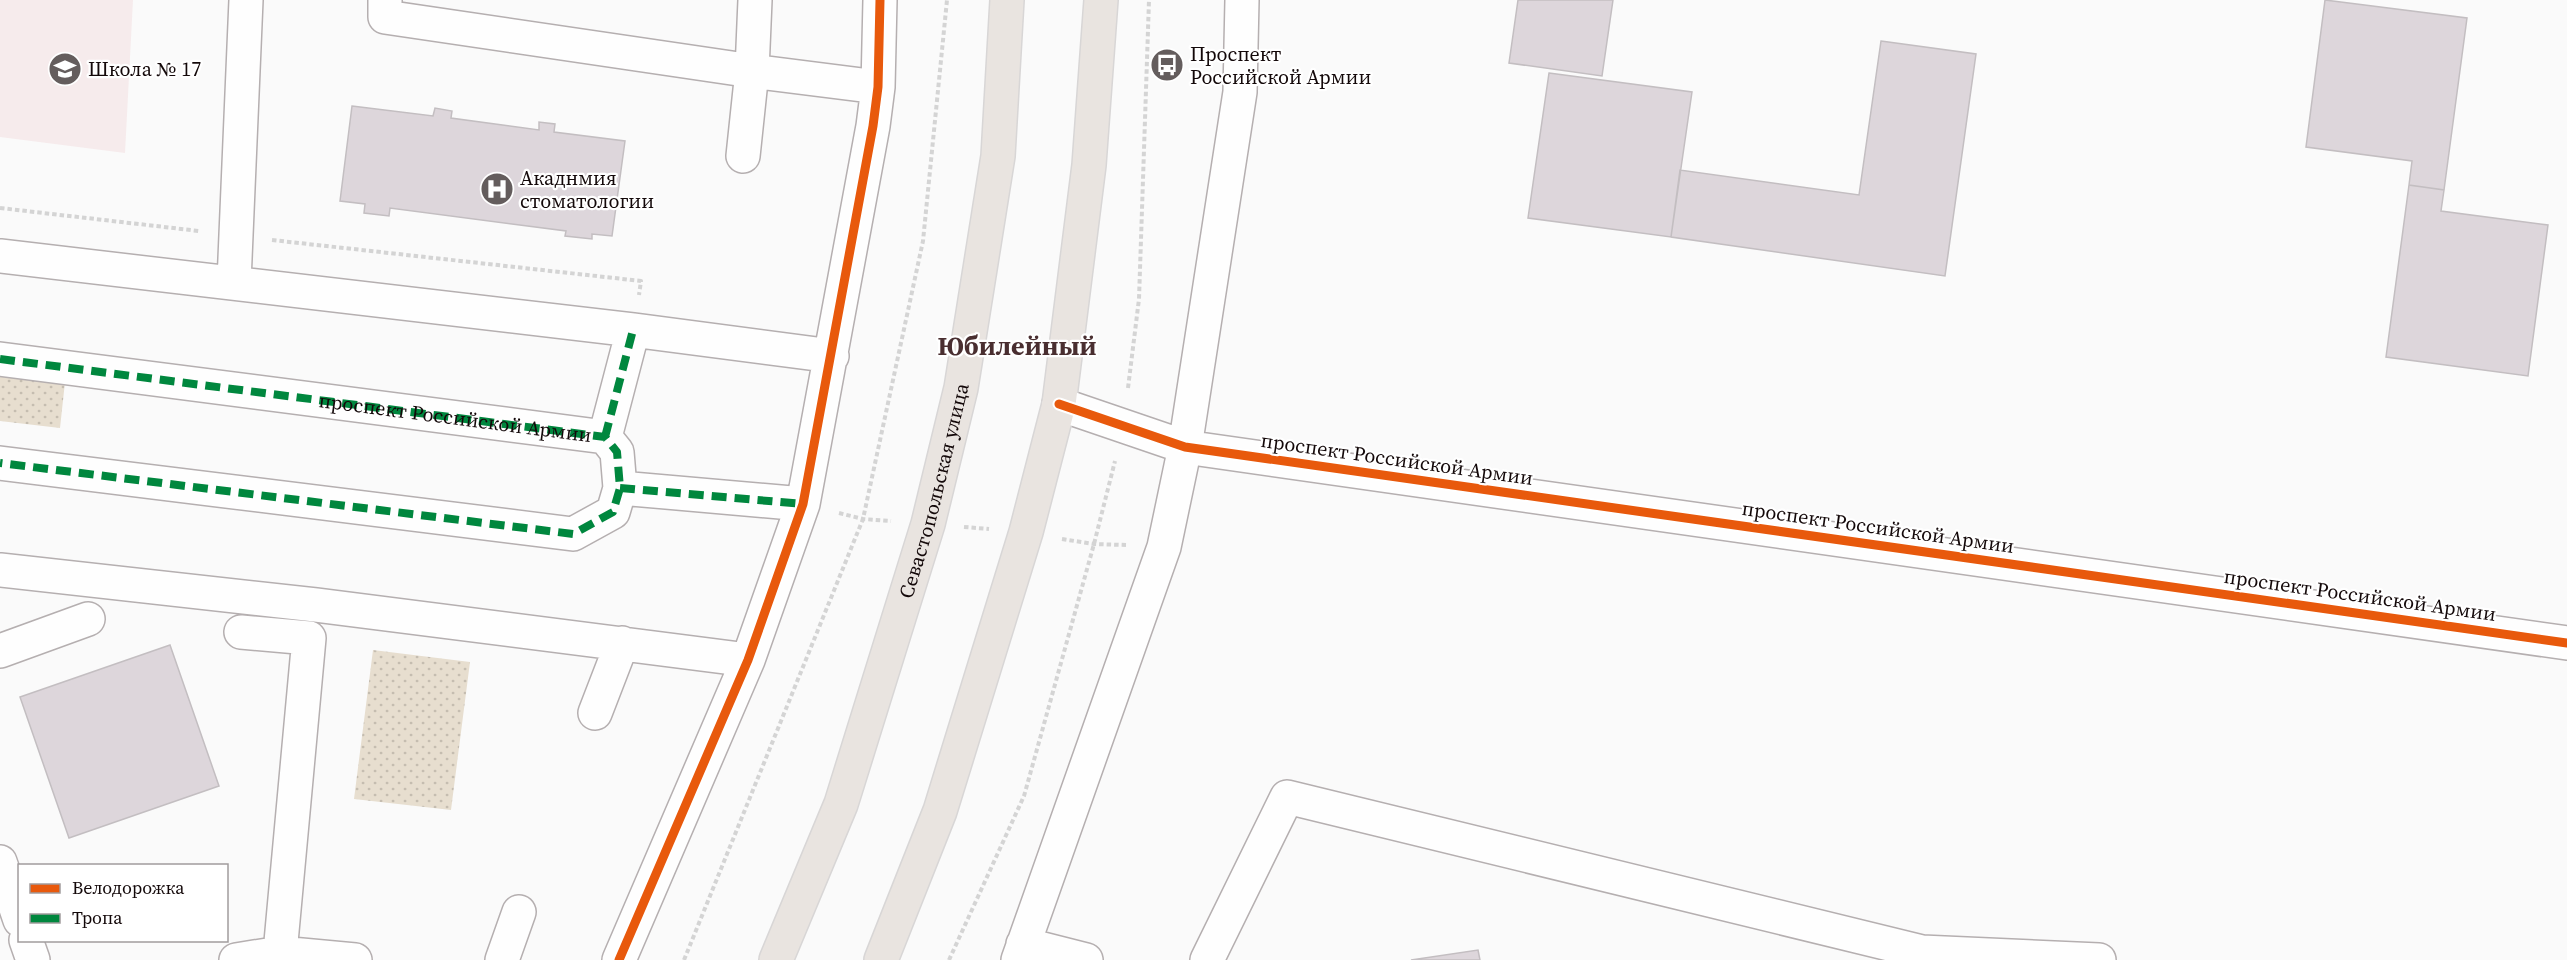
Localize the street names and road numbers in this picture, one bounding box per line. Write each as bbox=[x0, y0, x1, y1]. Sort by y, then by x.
street label: Севастопольская улица bbox=[892, 379, 976, 602]
street label: проспект Российской Армии bbox=[317, 386, 593, 449]
street label: проспект Российской Армии bbox=[1259, 426, 1535, 492]
street label: проспект Российской Армии bbox=[1740, 494, 2016, 560]
street label: проспект Российской Армии bbox=[2222, 562, 2498, 628]

